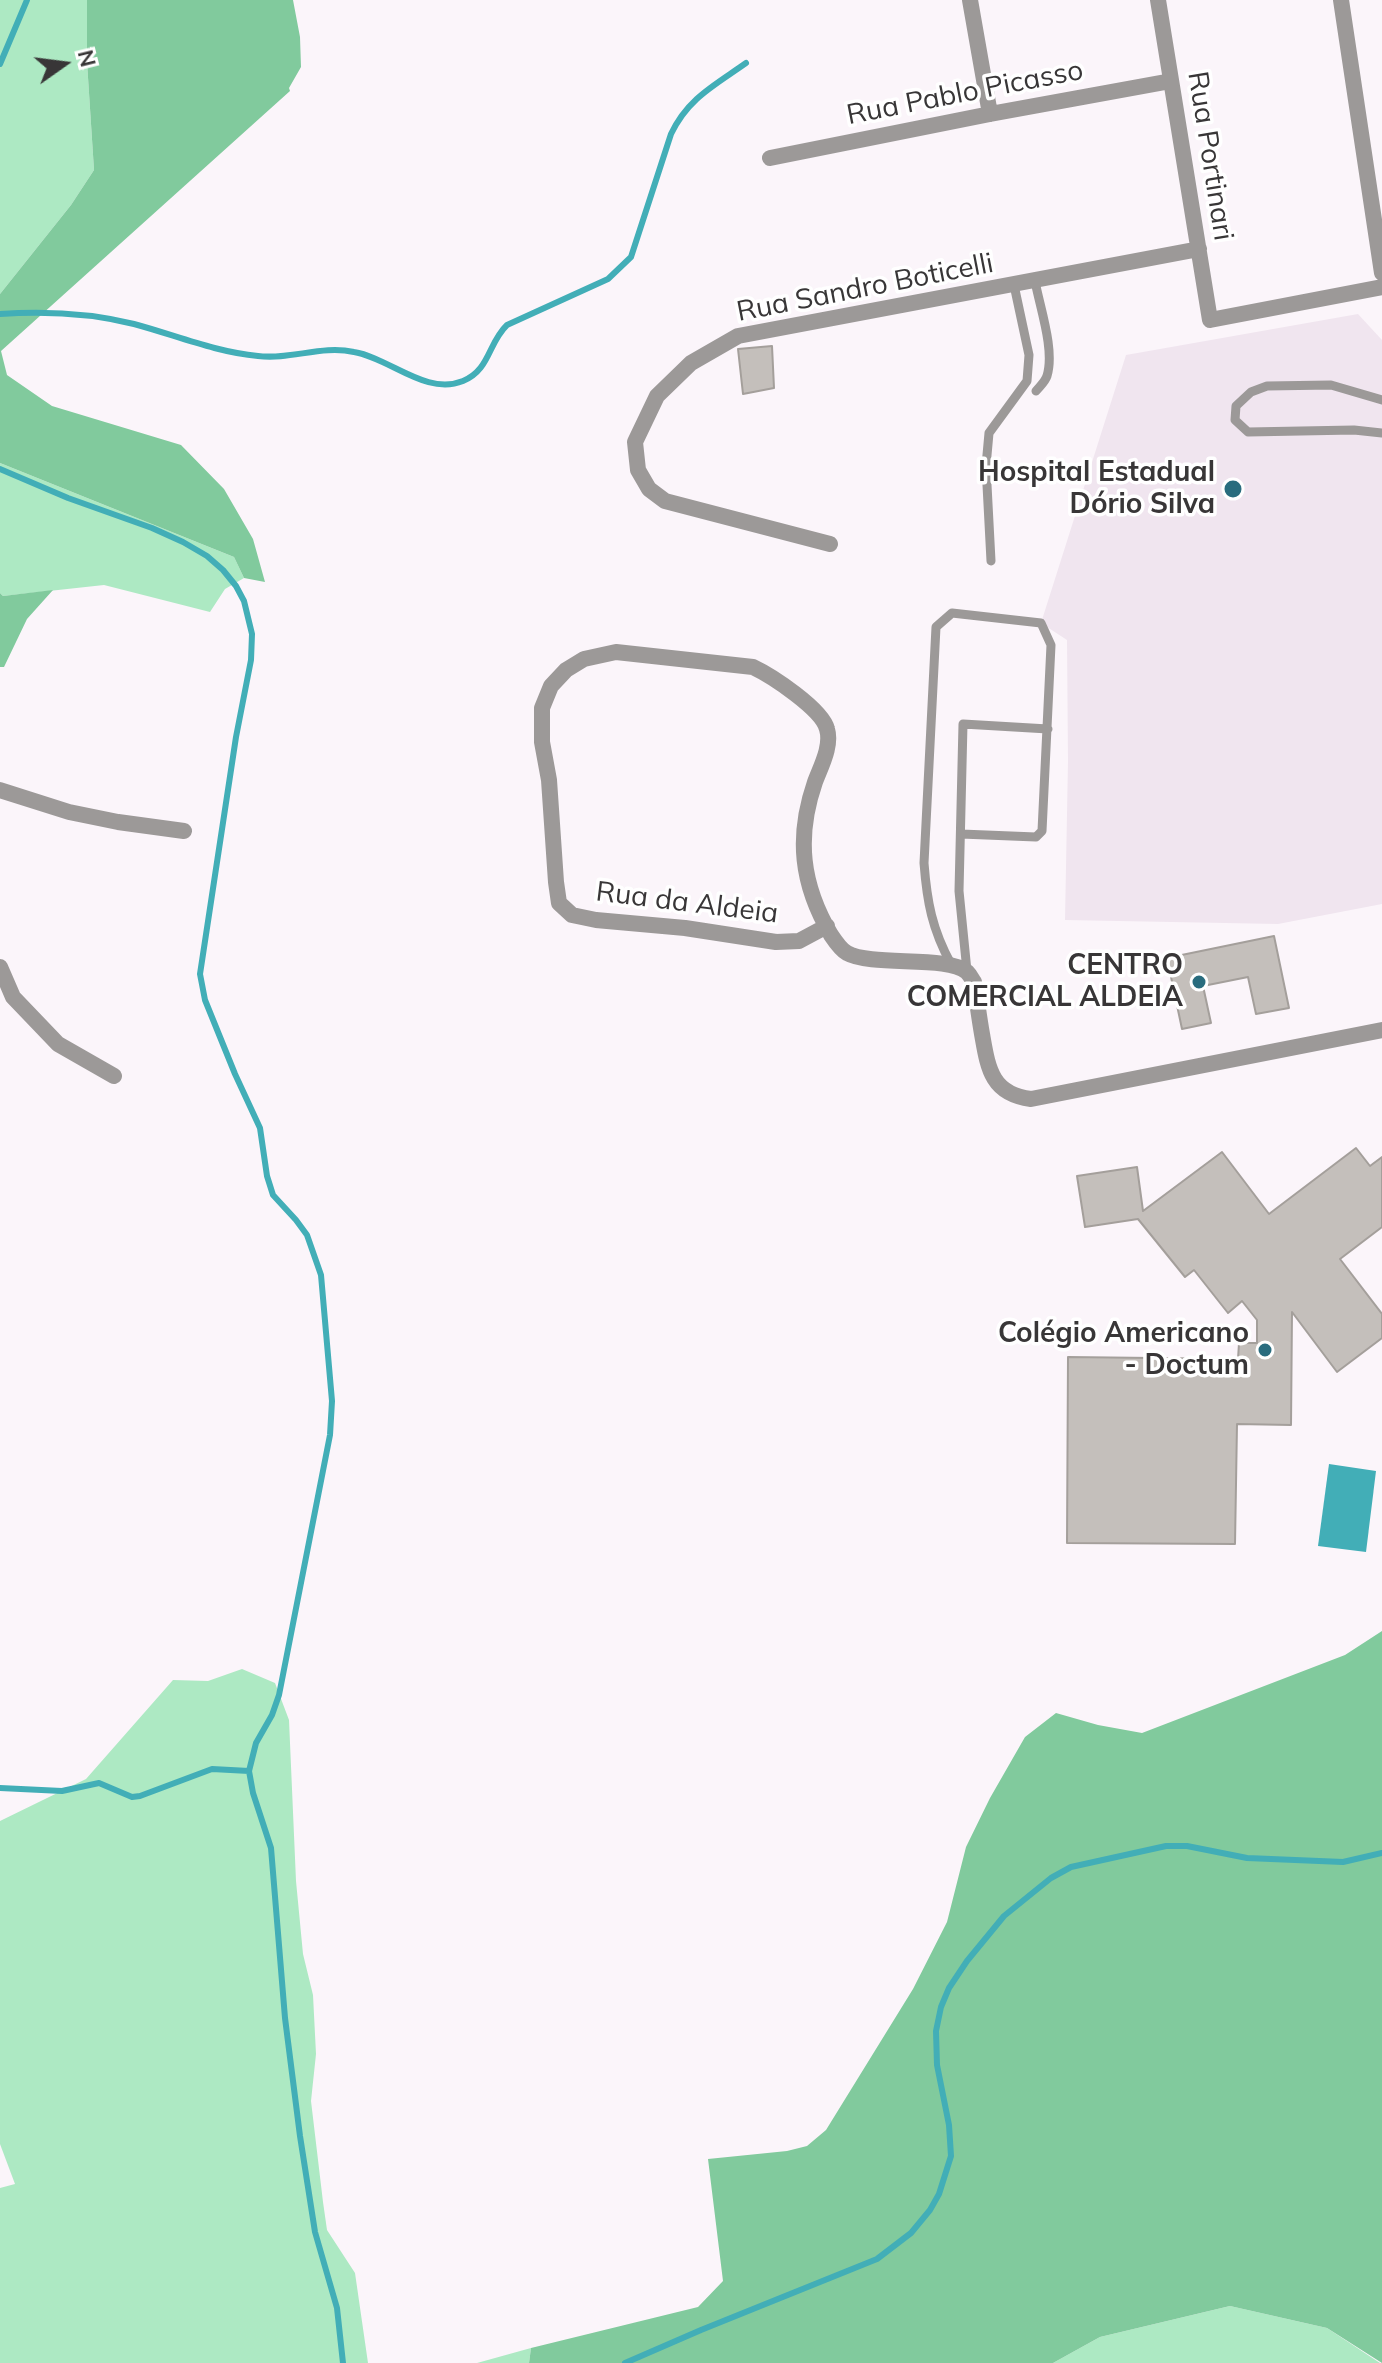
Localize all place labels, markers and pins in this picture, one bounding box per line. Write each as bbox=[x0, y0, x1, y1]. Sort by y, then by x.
place label: Hospital Estadual Dório Silva bbox=[978, 456, 1215, 522]
marker: Hospital Estadual Dório Silva bbox=[1222, 478, 1244, 500]
place label: CENTRO COMERCIAL ALDEIA bbox=[907, 949, 1183, 1015]
marker: CENTRO COMERCIAL ALDEIA bbox=[1190, 973, 1208, 991]
place label: Colégio Americano - Doctum bbox=[998, 1317, 1249, 1383]
marker: Colégio Americano - Doctum bbox=[1256, 1341, 1274, 1359]

